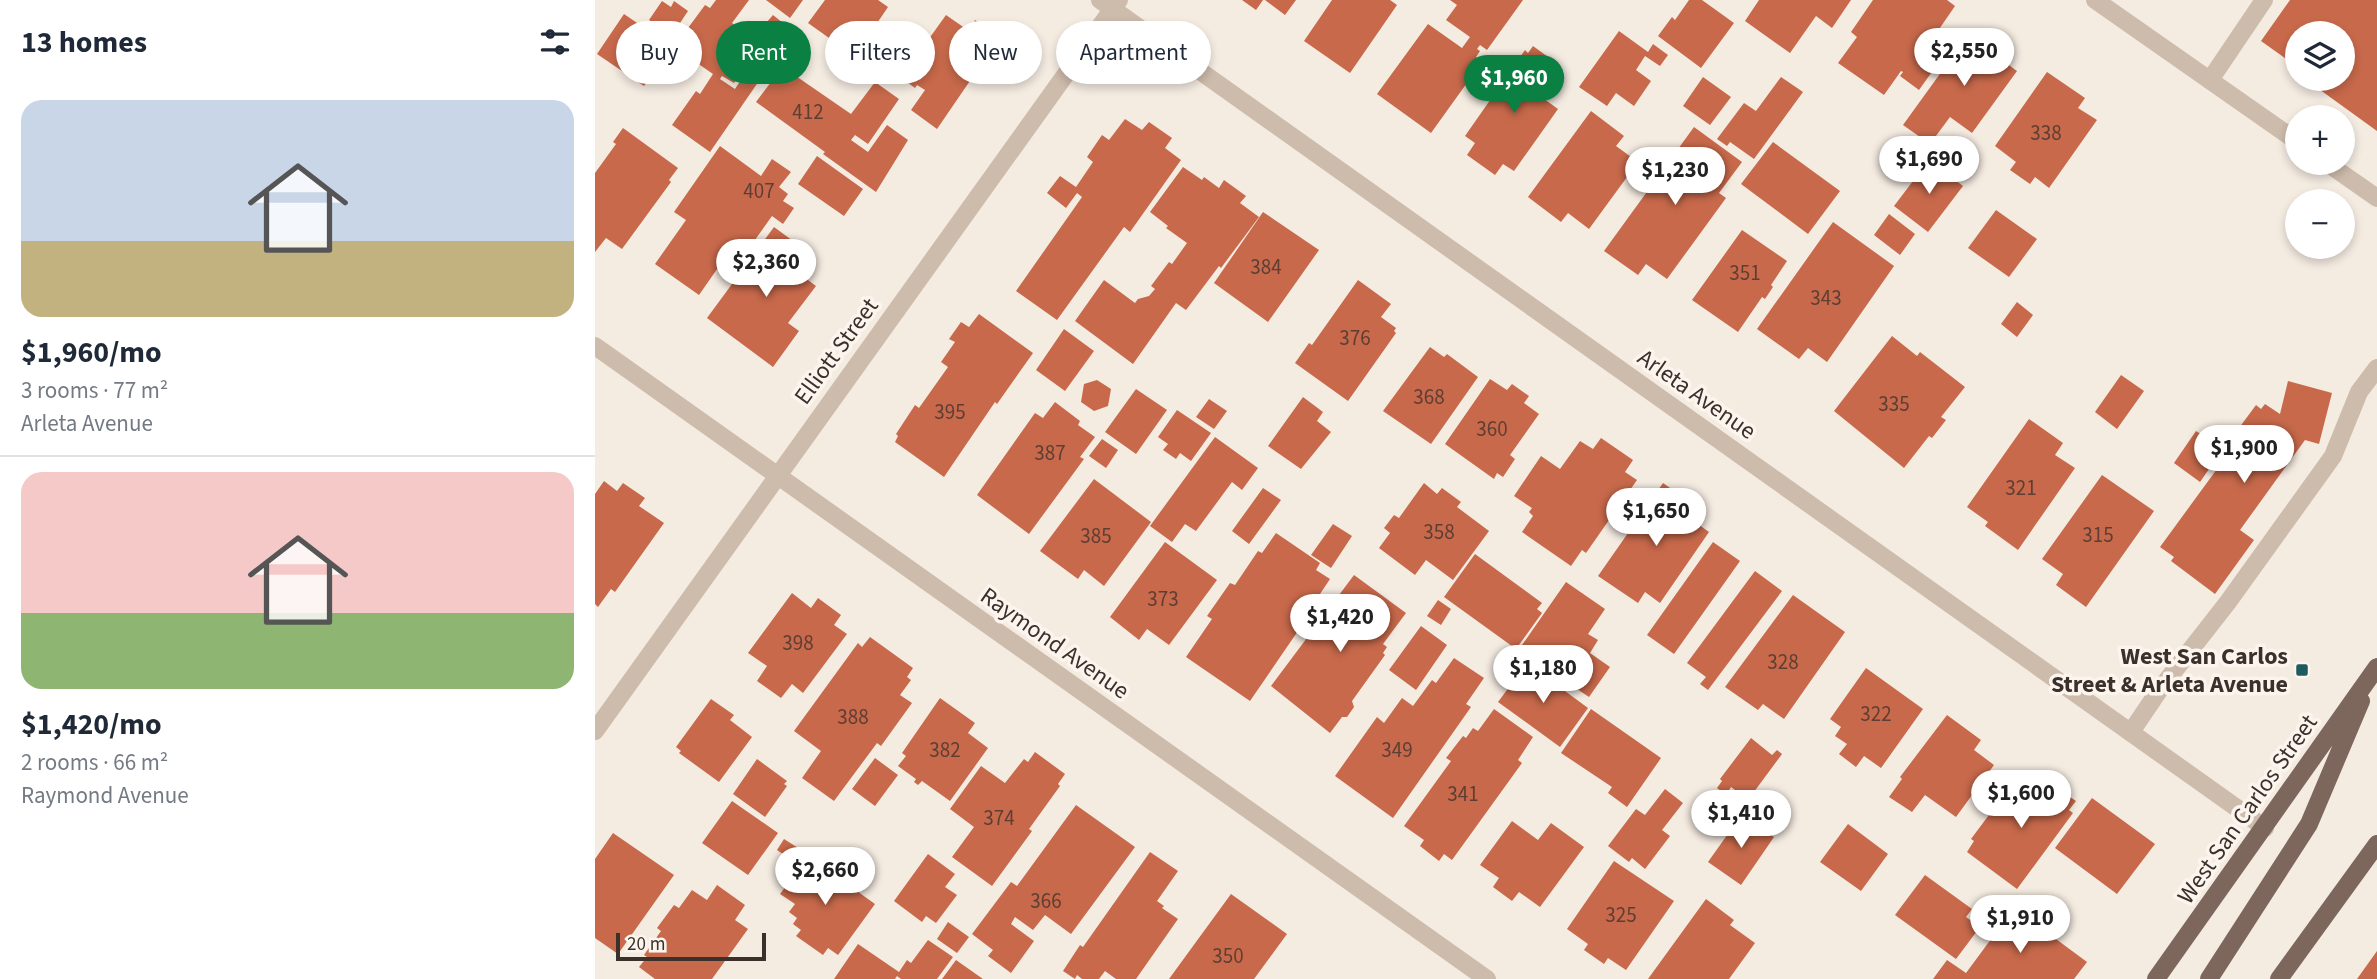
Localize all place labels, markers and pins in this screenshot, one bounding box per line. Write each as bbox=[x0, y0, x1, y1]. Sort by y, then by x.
pin: $2,550 bbox=[1907, 28, 2021, 88]
pin: $1,960 bbox=[1457, 55, 1571, 115]
pin: $1,690 bbox=[1872, 136, 1986, 196]
pin: $1,230 bbox=[1618, 148, 1732, 207]
pin: $2,360 bbox=[709, 240, 823, 299]
pin: $1,900 bbox=[2187, 426, 2301, 485]
pin: $1,650 bbox=[1599, 489, 1713, 548]
pin: $1,420 bbox=[1283, 594, 1397, 654]
place label: West San Carlos Street & Arleta Avenue bbox=[2051, 639, 2288, 702]
pin: $1,180 bbox=[1486, 646, 1600, 705]
marker: West San Carlos Street & Arleta Avenue bbox=[2294, 662, 2310, 678]
pin: $1,600 bbox=[1964, 770, 2078, 830]
pin: $1,410 bbox=[1684, 790, 1798, 850]
pin: $2,660 bbox=[768, 848, 882, 907]
pin: $1,910 bbox=[1963, 895, 2077, 955]

